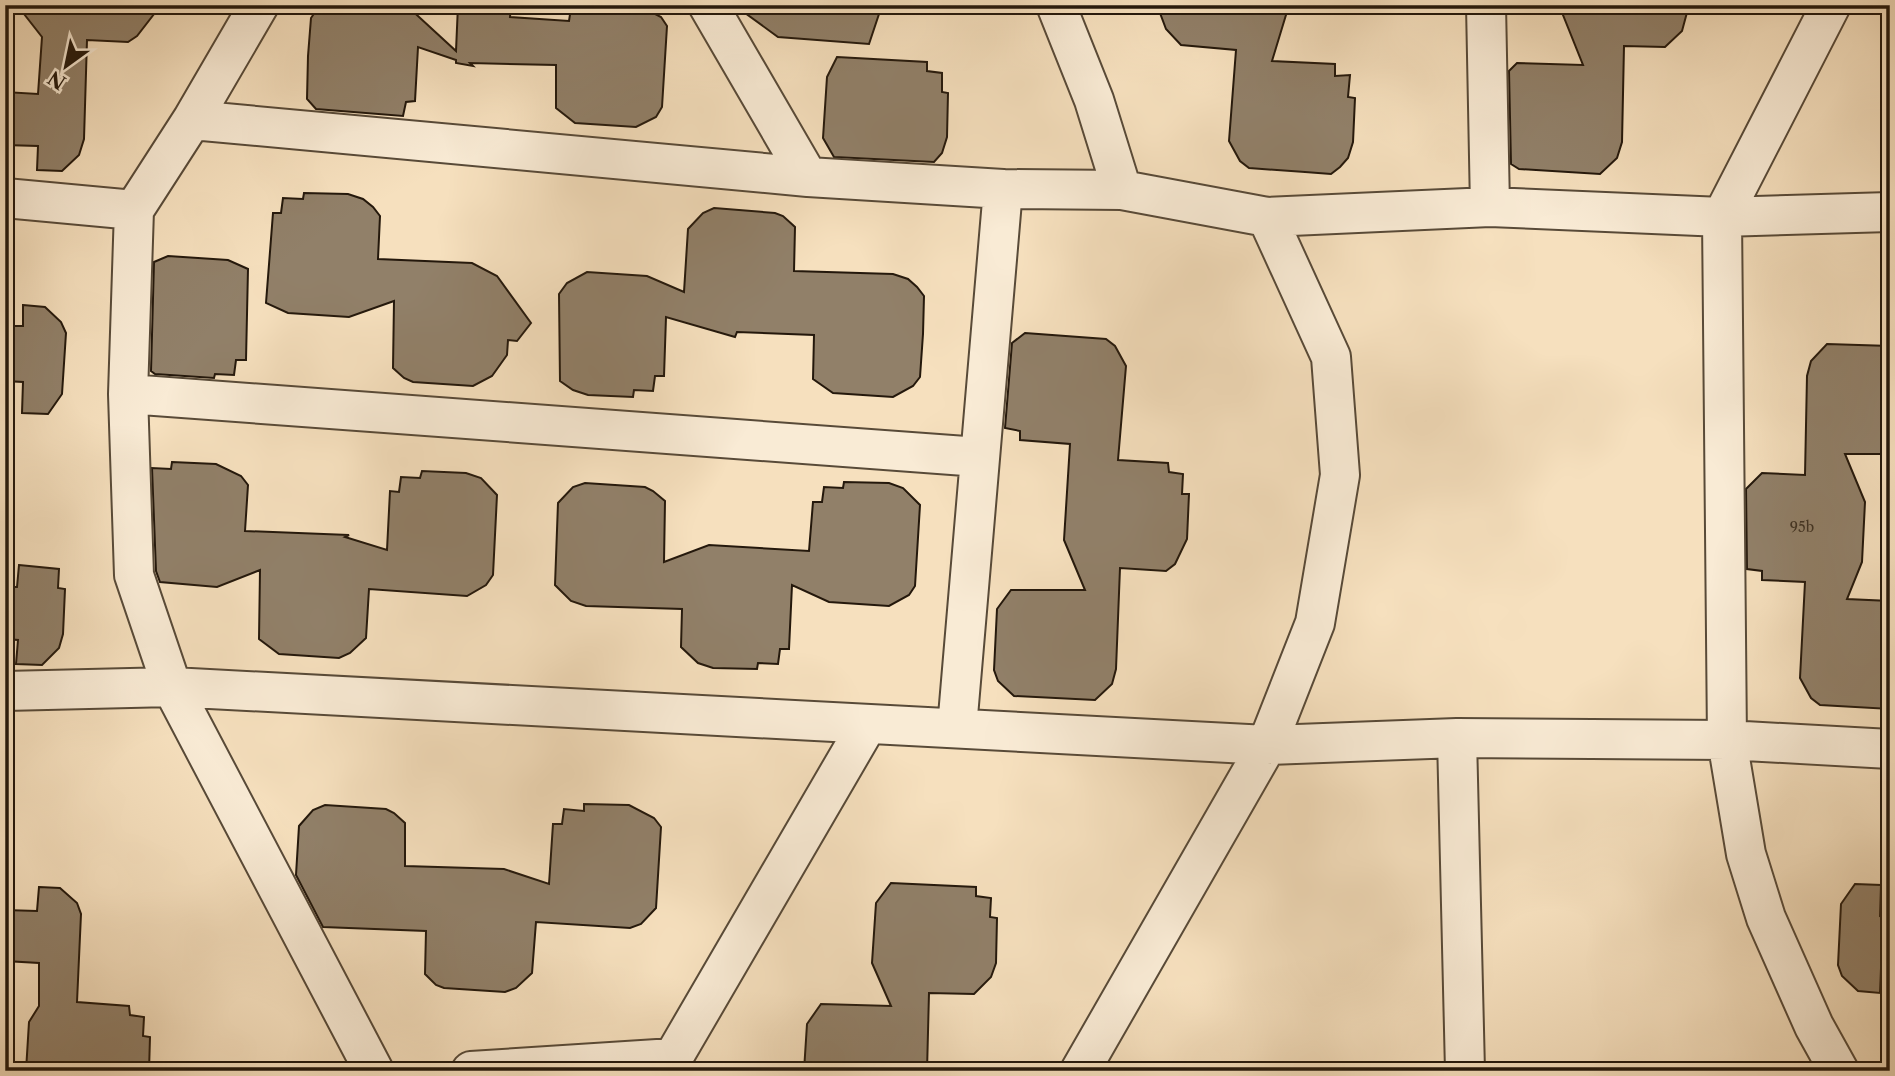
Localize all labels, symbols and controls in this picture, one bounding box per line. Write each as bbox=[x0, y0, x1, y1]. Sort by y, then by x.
north arrow bbox=[32, 32, 102, 102]
text: N bbox=[44, 66, 70, 94]
house number: 95b bbox=[1790, 518, 1814, 536]

